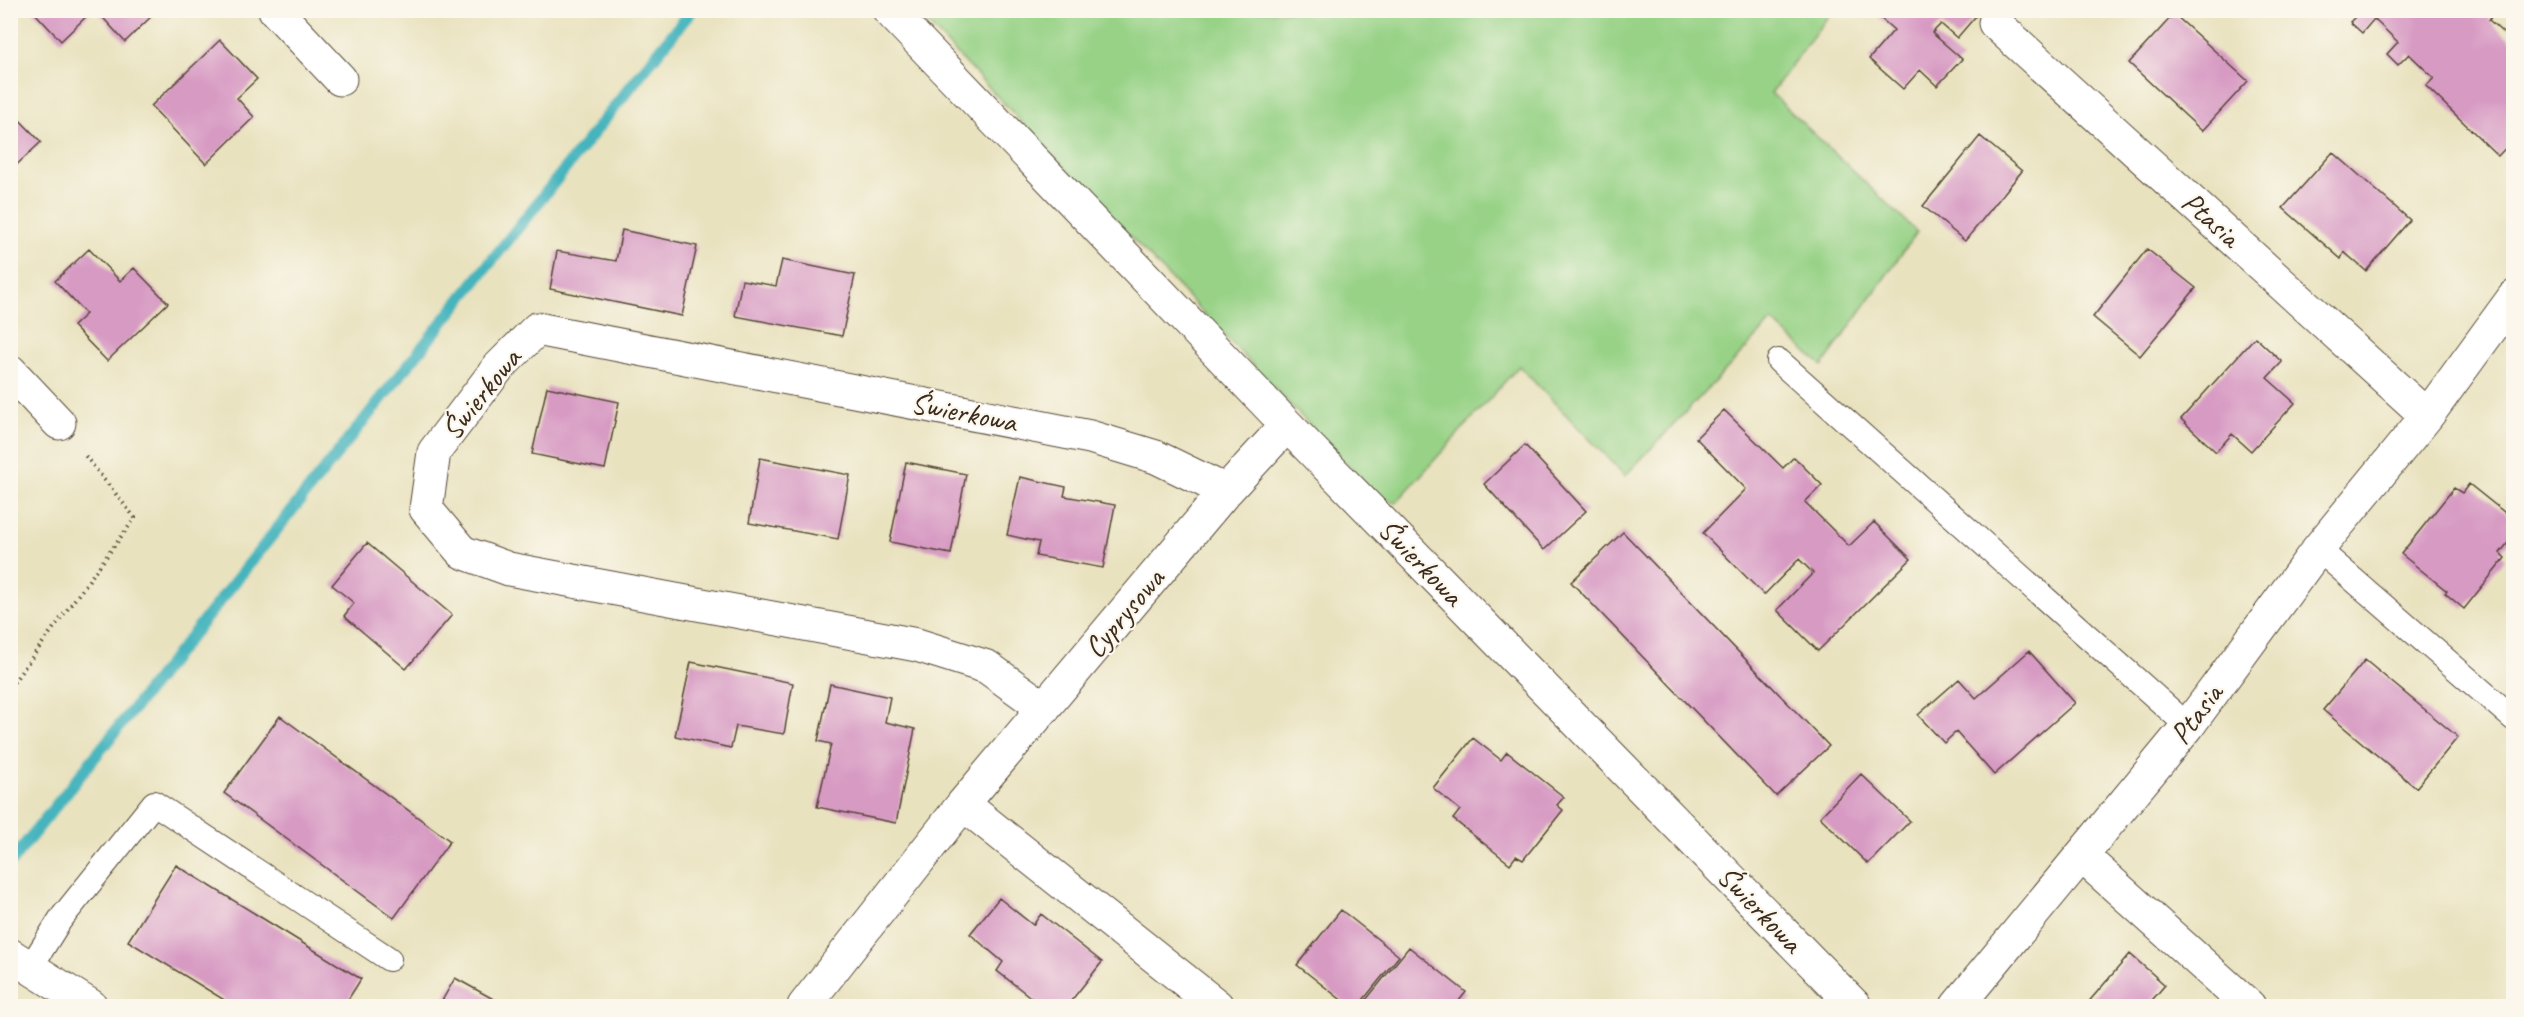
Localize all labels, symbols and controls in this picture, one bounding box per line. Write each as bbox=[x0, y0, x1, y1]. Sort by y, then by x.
street label: Ptasia bbox=[2174, 183, 2250, 257]
street label: Świerkowa bbox=[433, 339, 531, 447]
street label: Świerkowa bbox=[908, 383, 1022, 441]
street label: Świerkowa bbox=[1370, 510, 1473, 615]
street label: Cyprysowa bbox=[1076, 559, 1174, 665]
street label: Ptasia bbox=[2161, 674, 2233, 752]
street label: Świerkowa bbox=[1709, 857, 1812, 962]

